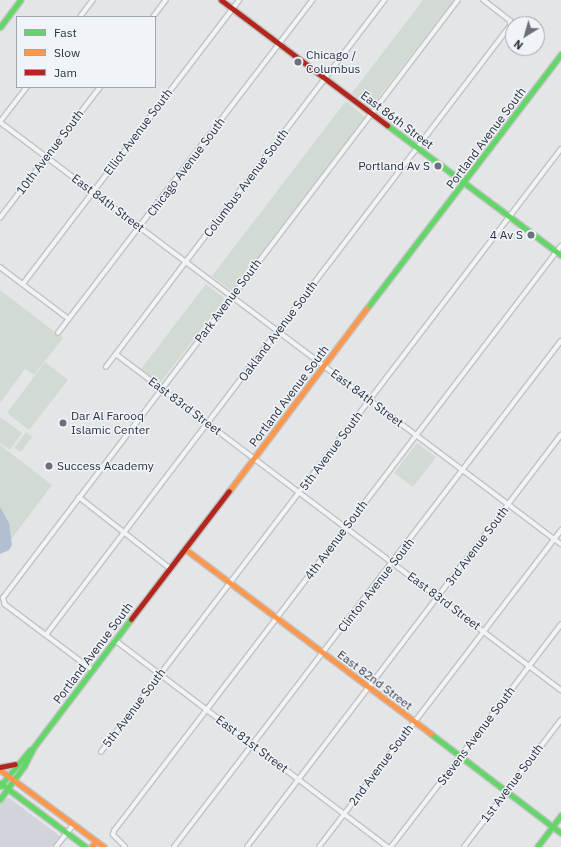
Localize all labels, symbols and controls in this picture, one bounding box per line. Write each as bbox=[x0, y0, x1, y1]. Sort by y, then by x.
legend bbox=[16, 16, 156, 88]
north arrow bbox=[505, 16, 545, 56]
text: Fast bbox=[54, 25, 77, 40]
text: N bbox=[511, 37, 526, 53]
text: Slow bbox=[54, 45, 80, 60]
place label: Chicago / Columbus bbox=[306, 48, 360, 76]
marker: Chicago / Columbus bbox=[293, 57, 303, 67]
text: Jam bbox=[54, 65, 77, 80]
street label: Portland Avenue South bbox=[443, 84, 529, 192]
street label: Elliot Avenue South bbox=[101, 86, 175, 178]
street label: East 86th Street bbox=[358, 88, 436, 152]
street label: 10th Avenue South bbox=[13, 107, 87, 197]
street label: Chicago Avenue South bbox=[144, 115, 228, 219]
street label: Columbus Avenue South bbox=[201, 126, 291, 240]
place label: Portland Av S bbox=[358, 159, 430, 173]
marker: Portland Av S bbox=[433, 161, 443, 171]
street label: East 84th Street bbox=[69, 171, 147, 235]
place label: 4 Av S bbox=[490, 228, 523, 242]
marker: 4 Av S bbox=[526, 230, 536, 240]
street label: Park Avenue South bbox=[192, 256, 264, 346]
street label: Oakland Avenue South bbox=[236, 278, 320, 384]
street label: Portland Avenue South bbox=[246, 342, 332, 450]
street label: East 84th Street bbox=[328, 366, 406, 430]
street label: East 83rd Street bbox=[146, 374, 224, 438]
place label: Dar Al Farooq Islamic Center bbox=[71, 409, 150, 437]
street label: 5th Avenue South bbox=[297, 409, 365, 493]
marker: Dar Al Farooq Islamic Center bbox=[58, 418, 68, 428]
place label: Success Academy bbox=[57, 459, 154, 473]
marker: Success Academy bbox=[44, 461, 54, 471]
street label: 4th Avenue South bbox=[302, 498, 370, 582]
street label: 3rd Avenue South bbox=[442, 503, 512, 589]
street label: Clinton Avenue South bbox=[335, 535, 417, 635]
street label: East 83rd Street bbox=[405, 569, 483, 633]
street label: Portland Avenue South bbox=[50, 599, 136, 707]
street label: East 82nd Street bbox=[335, 647, 415, 713]
street label: 5th Avenue South bbox=[100, 666, 168, 750]
street label: Stevens Avenue South bbox=[434, 684, 518, 788]
street label: East 81st Street bbox=[213, 712, 291, 776]
street label: 2nd Avenue South bbox=[346, 721, 416, 809]
street label: 1st Avenue South bbox=[478, 741, 546, 825]

